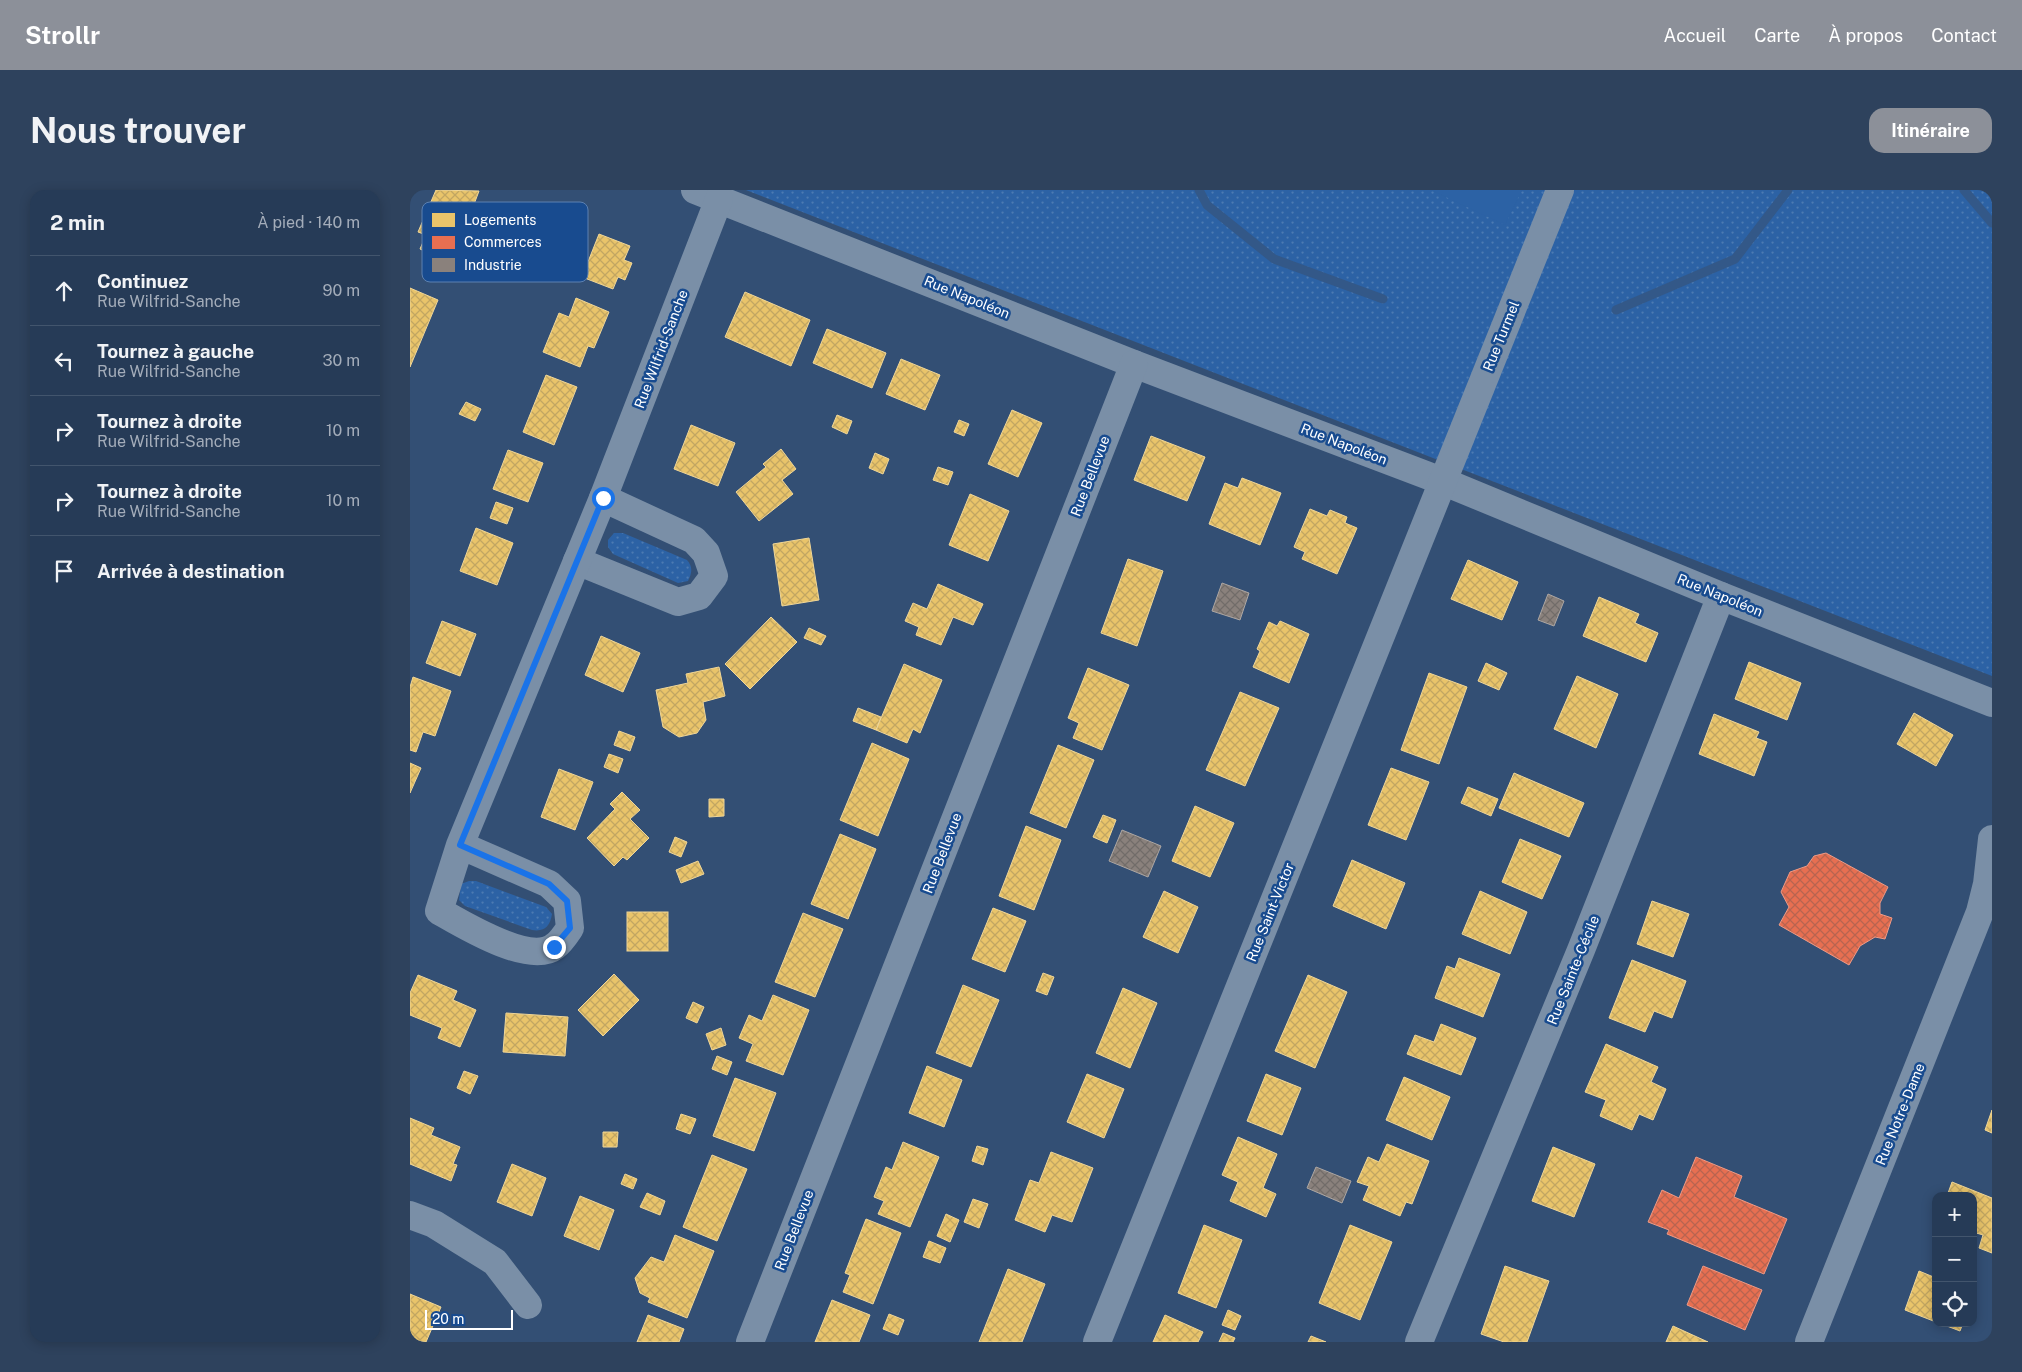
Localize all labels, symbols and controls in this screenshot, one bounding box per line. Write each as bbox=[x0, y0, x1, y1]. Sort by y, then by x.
text: Strollr bbox=[25, 21, 100, 49]
text: Accueil bbox=[1664, 25, 1726, 46]
text: Carte bbox=[1754, 25, 1800, 46]
text: À propos bbox=[1828, 25, 1903, 46]
text: Contact bbox=[1931, 25, 1997, 46]
button: Itinéraire bbox=[1869, 108, 1992, 153]
text: Nous trouver bbox=[30, 110, 246, 151]
legend bbox=[422, 202, 588, 282]
text: 2 min bbox=[50, 210, 105, 235]
text: Logements bbox=[464, 212, 536, 228]
text: À pied · 140 m bbox=[257, 213, 360, 232]
text: Commerces bbox=[464, 234, 542, 250]
text: Industrie bbox=[464, 257, 522, 273]
text: Continuez bbox=[97, 270, 188, 292]
street label: Rue Napoléon bbox=[922, 273, 1012, 321]
icon: ahead bbox=[50, 277, 78, 305]
text: 90 m bbox=[323, 281, 360, 300]
street label: Rue Wilfrid-Sanche bbox=[631, 287, 691, 411]
text: Rue Wilfrid-Sanche bbox=[97, 292, 241, 311]
street label: Rue Turmel bbox=[1480, 299, 1522, 373]
text: Tournez à gauche bbox=[97, 340, 254, 362]
icon: left bbox=[50, 347, 78, 375]
text: 30 m bbox=[323, 351, 360, 370]
text: Rue Wilfrid-Sanche bbox=[97, 362, 241, 381]
text: Tournez à droite bbox=[97, 410, 242, 432]
icon: right bbox=[50, 417, 78, 445]
street label: Rue Napoléon bbox=[1299, 420, 1389, 468]
text: 10 m bbox=[326, 421, 360, 440]
text: Rue Wilfrid-Sanche bbox=[97, 432, 241, 451]
street label: Rue Bellevue bbox=[1067, 433, 1113, 519]
text: Tournez à droite bbox=[97, 480, 242, 502]
icon: right bbox=[50, 487, 78, 515]
route start bbox=[592, 487, 615, 510]
text: 10 m bbox=[326, 491, 360, 510]
text: Rue Wilfrid-Sanche bbox=[97, 502, 241, 521]
icon: arrive bbox=[50, 557, 78, 585]
text: Arrivée à destination bbox=[97, 560, 285, 582]
street label: Rue Napoléon bbox=[1675, 571, 1765, 619]
street label: Rue Bellevue bbox=[919, 810, 965, 896]
street label: Rue Saint-Victor bbox=[1243, 860, 1297, 964]
street label: Rue Sainte-Cécile bbox=[1544, 913, 1602, 1027]
route end bbox=[543, 936, 566, 959]
street label: Rue Notre-Dame bbox=[1872, 1061, 1928, 1167]
street label: Rue Bellevue bbox=[771, 1187, 817, 1273]
map controls bbox=[1932, 1192, 1977, 1327]
button: + bbox=[1932, 1192, 1977, 1237]
button: − bbox=[1932, 1237, 1977, 1282]
button: locate bbox=[1932, 1282, 1977, 1327]
scale bar bbox=[425, 1307, 512, 1330]
text: 20 m bbox=[432, 1311, 464, 1327]

